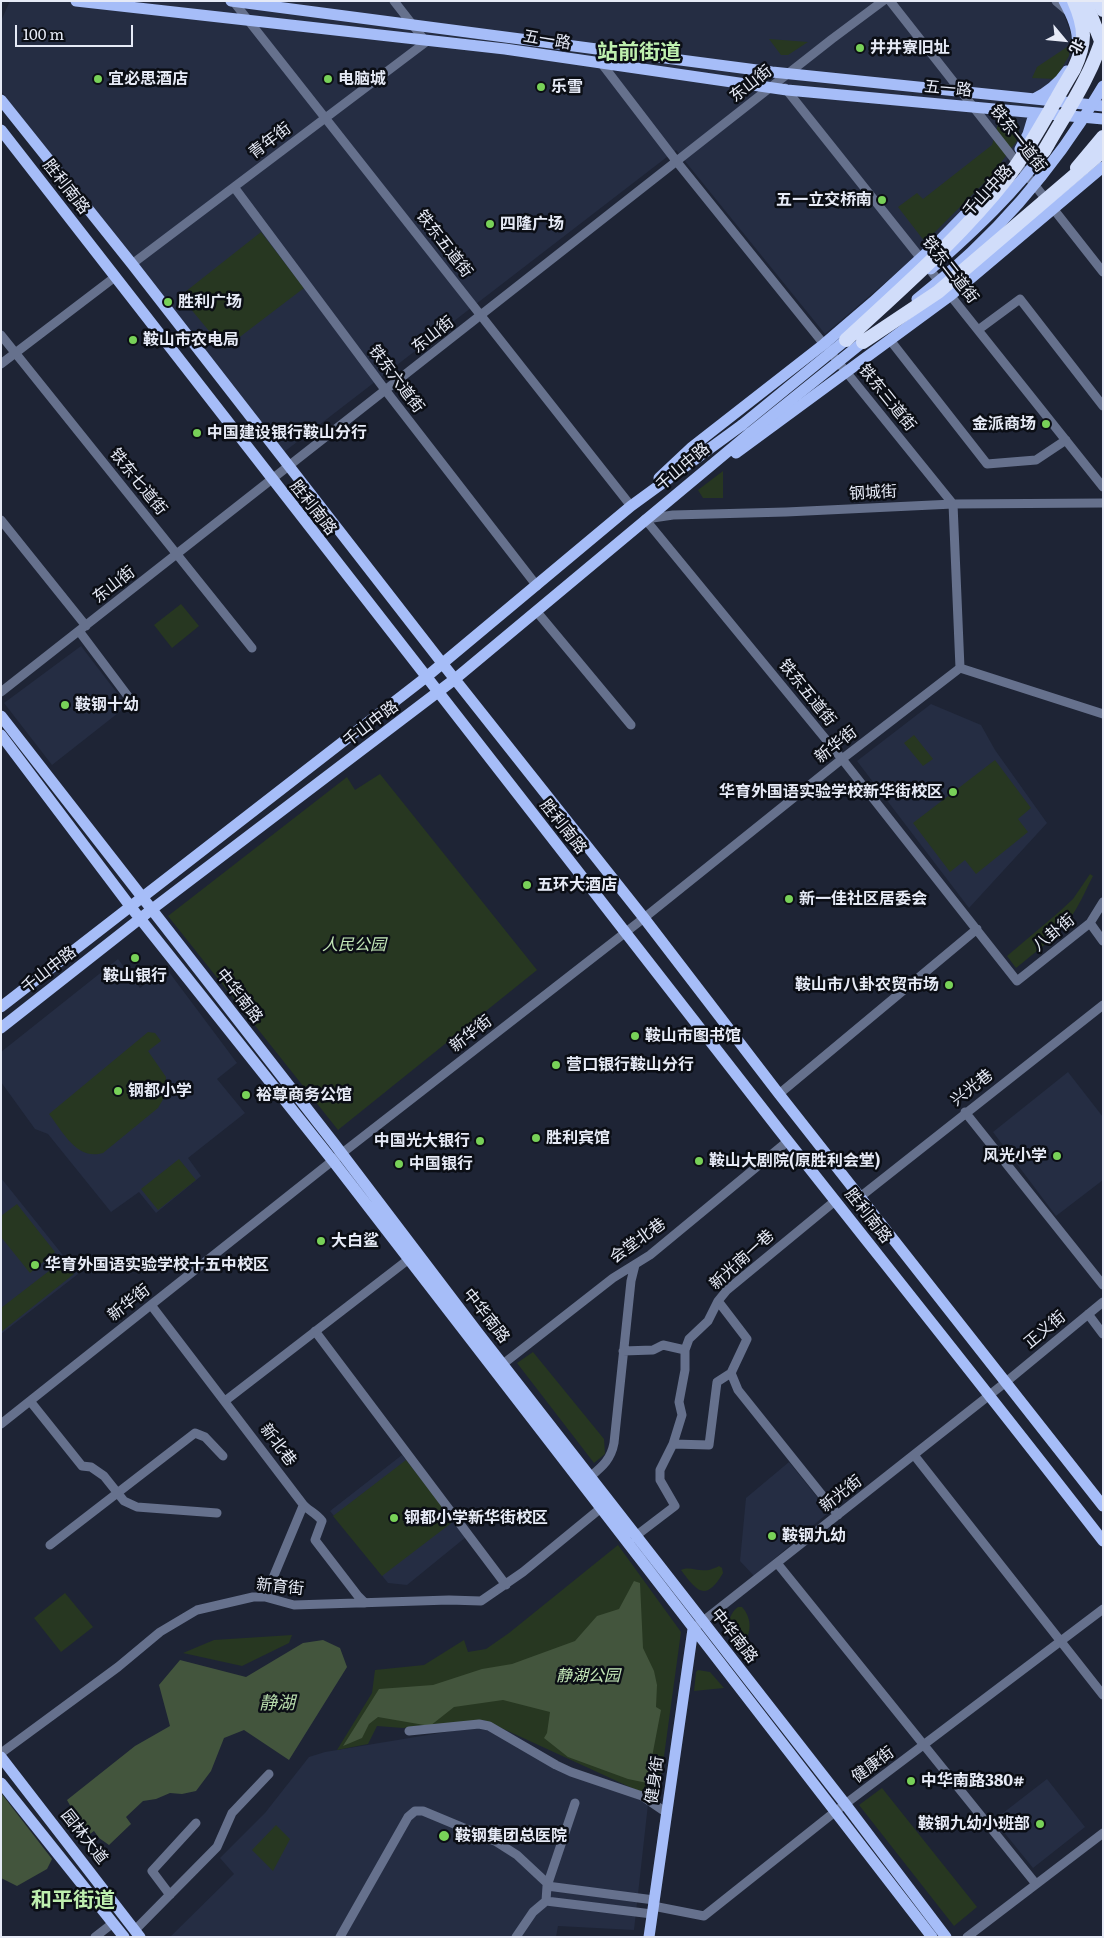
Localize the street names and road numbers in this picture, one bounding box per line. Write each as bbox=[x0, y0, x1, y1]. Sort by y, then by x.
street label: 五一路 bbox=[522, 27, 572, 53]
street label: 东山街 bbox=[726, 62, 776, 106]
street label: 五一路 bbox=[923, 77, 973, 101]
street label: 铁东一道街 bbox=[986, 102, 1050, 176]
street label: 青年街 bbox=[245, 119, 295, 163]
street label: 胜利南路 bbox=[39, 156, 93, 218]
street label: 千山中路 bbox=[959, 161, 1017, 221]
street label: 铁东五道街 bbox=[412, 207, 476, 281]
street label: 铁东二道街 bbox=[918, 233, 982, 307]
street label: 东山街 bbox=[408, 313, 458, 357]
street label: 铁东六道街 bbox=[364, 341, 428, 417]
street label: 铁东三道街 bbox=[854, 361, 920, 435]
street label: 千山中路 bbox=[652, 439, 714, 495]
street label: 铁东七道街 bbox=[105, 445, 171, 519]
street label: 胜利南路 bbox=[286, 477, 340, 539]
street label: 钢城街 bbox=[849, 482, 897, 504]
street label: 东山街 bbox=[89, 563, 139, 607]
street label: 铁东五道街 bbox=[774, 656, 840, 730]
street label: 千山中路 bbox=[340, 697, 402, 751]
street label: 新华街 bbox=[811, 723, 861, 767]
street label: 胜利南路 bbox=[536, 796, 590, 858]
street label: 八卦街 bbox=[1029, 910, 1079, 956]
street label: 千山中路 bbox=[18, 943, 80, 997]
street label: 中华南路 bbox=[212, 965, 266, 1027]
street label: 新华街 bbox=[446, 1012, 496, 1056]
street label: 兴光巷 bbox=[947, 1066, 997, 1110]
street label: 胜利南路 bbox=[841, 1185, 895, 1247]
street label: 会堂北巷 bbox=[606, 1214, 670, 1268]
street label: 新光南一巷 bbox=[706, 1226, 778, 1294]
street label: 新华街 bbox=[104, 1281, 154, 1325]
street label: 中华南路 bbox=[459, 1285, 513, 1347]
street label: 正义街 bbox=[1020, 1307, 1070, 1353]
street label: 新北巷 bbox=[256, 1420, 300, 1470]
street label: 新光街 bbox=[816, 1472, 866, 1516]
street label: 新育街 bbox=[255, 1575, 305, 1599]
street label: 中华南路 bbox=[707, 1605, 761, 1667]
street label: 健康街 bbox=[848, 1743, 898, 1787]
street label: 健身街 bbox=[642, 1755, 668, 1805]
street label: 园林大道 bbox=[57, 1806, 111, 1868]

